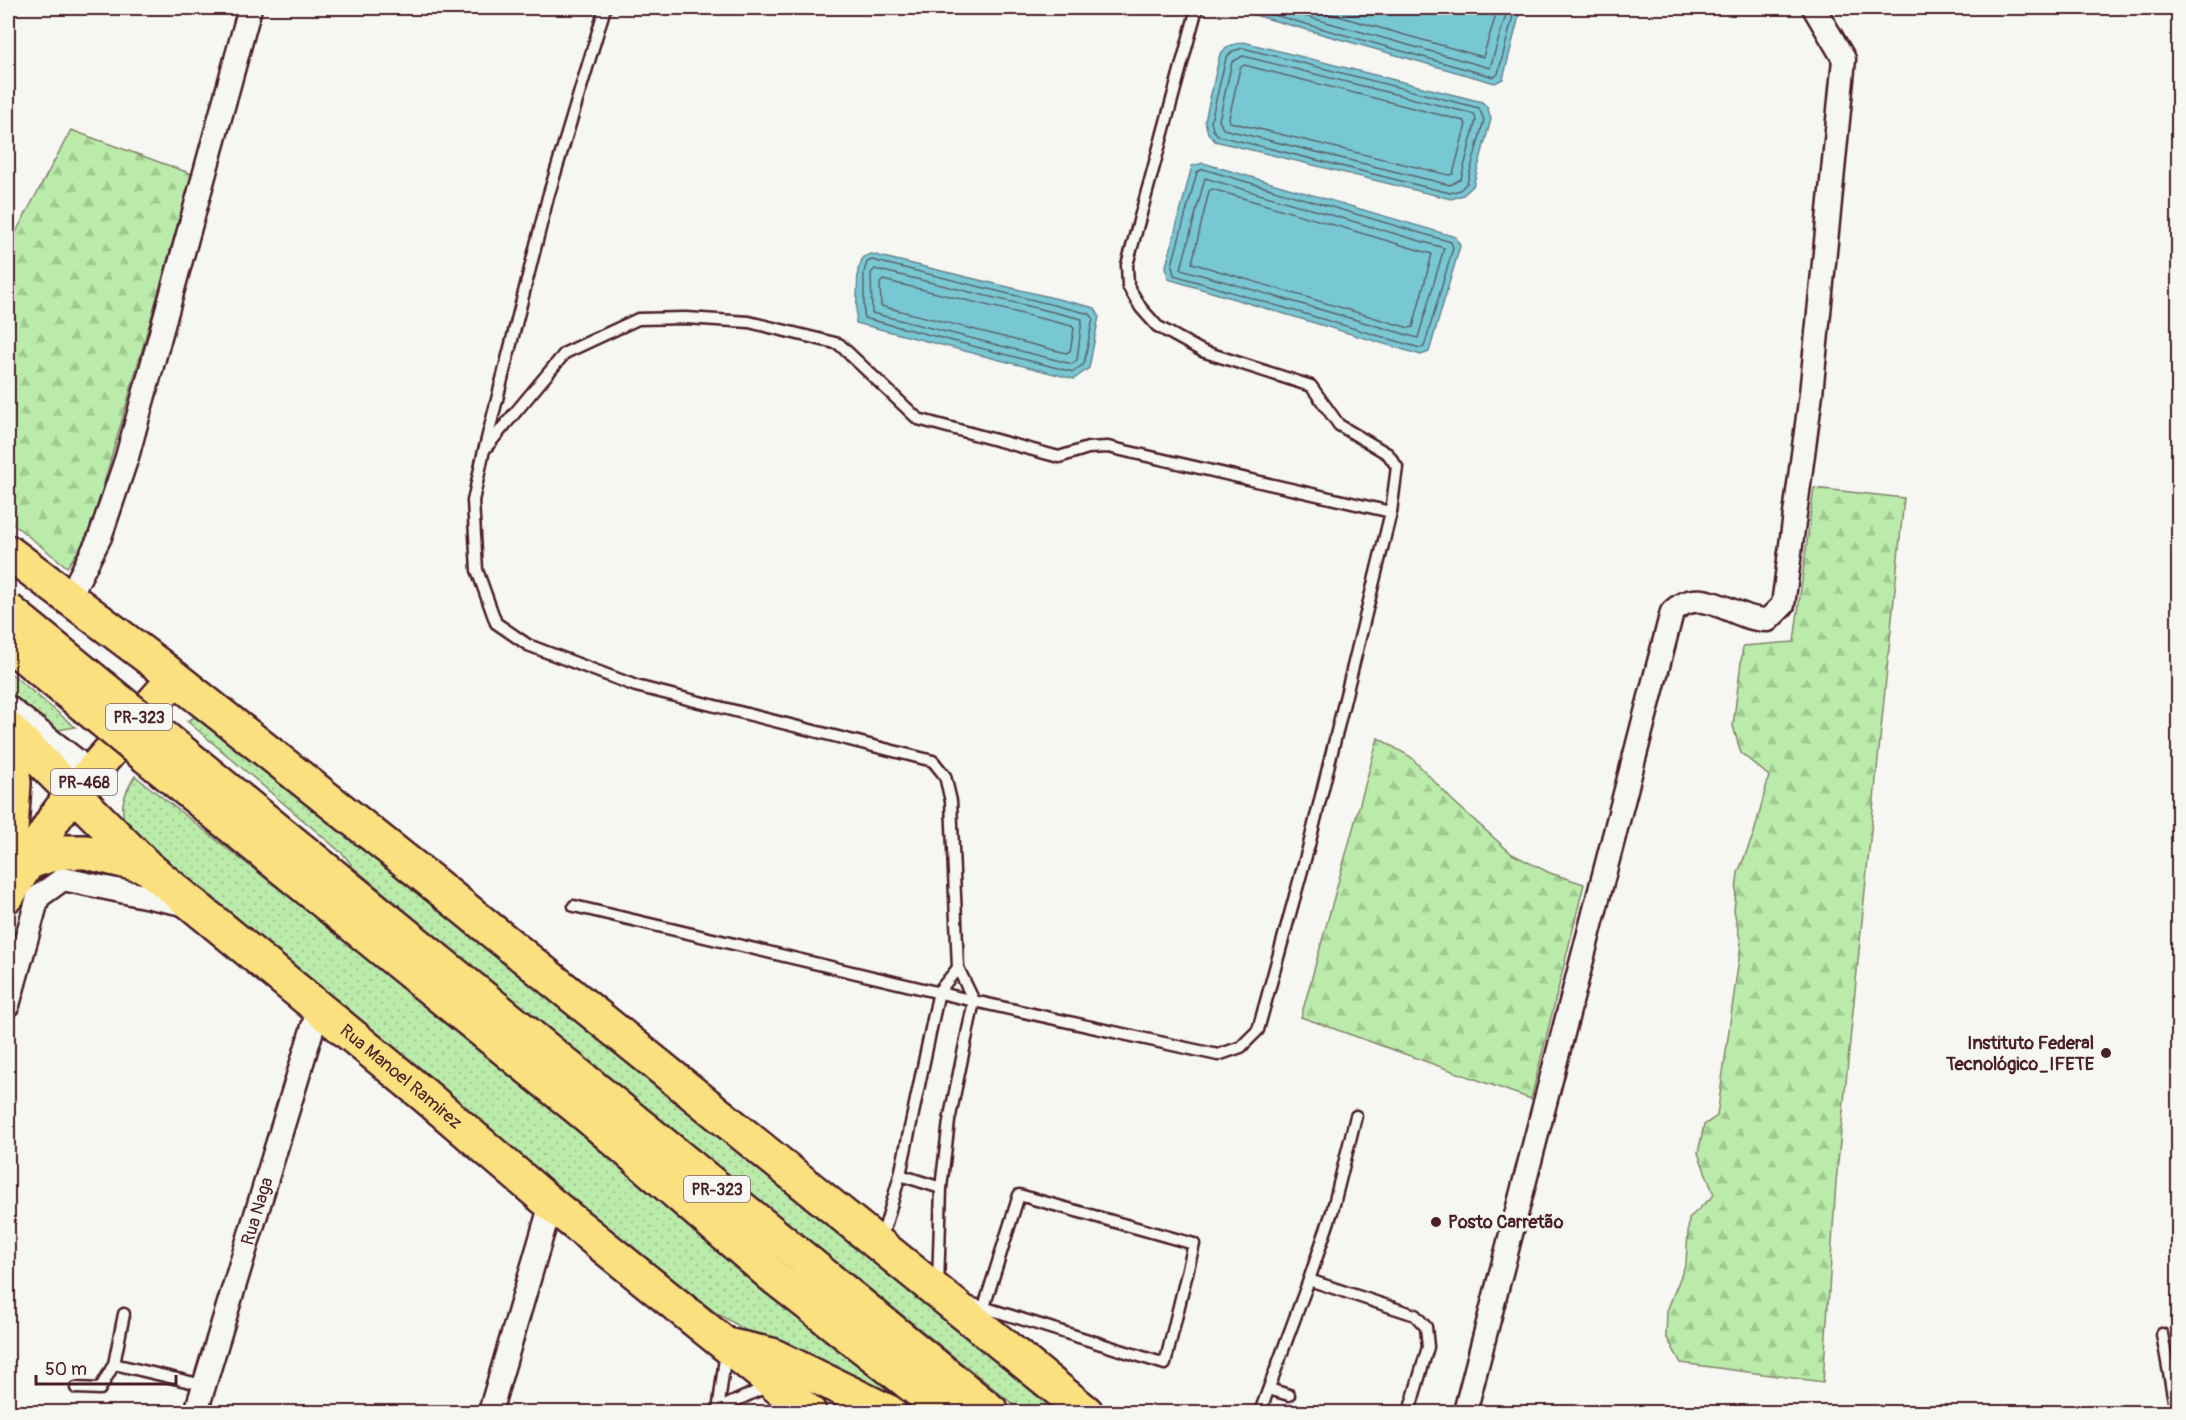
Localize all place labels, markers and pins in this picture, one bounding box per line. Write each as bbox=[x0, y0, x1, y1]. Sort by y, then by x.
place label: Instituto Federal Tecnológico_IFETE bbox=[1945, 1032, 2095, 1076]
marker: Instituto Federal Tecnológico_IFETE bbox=[2099, 1046, 2113, 1060]
place label: Posto Carretão bbox=[1448, 1211, 1564, 1234]
marker: Posto Carretão bbox=[1429, 1215, 1443, 1229]

